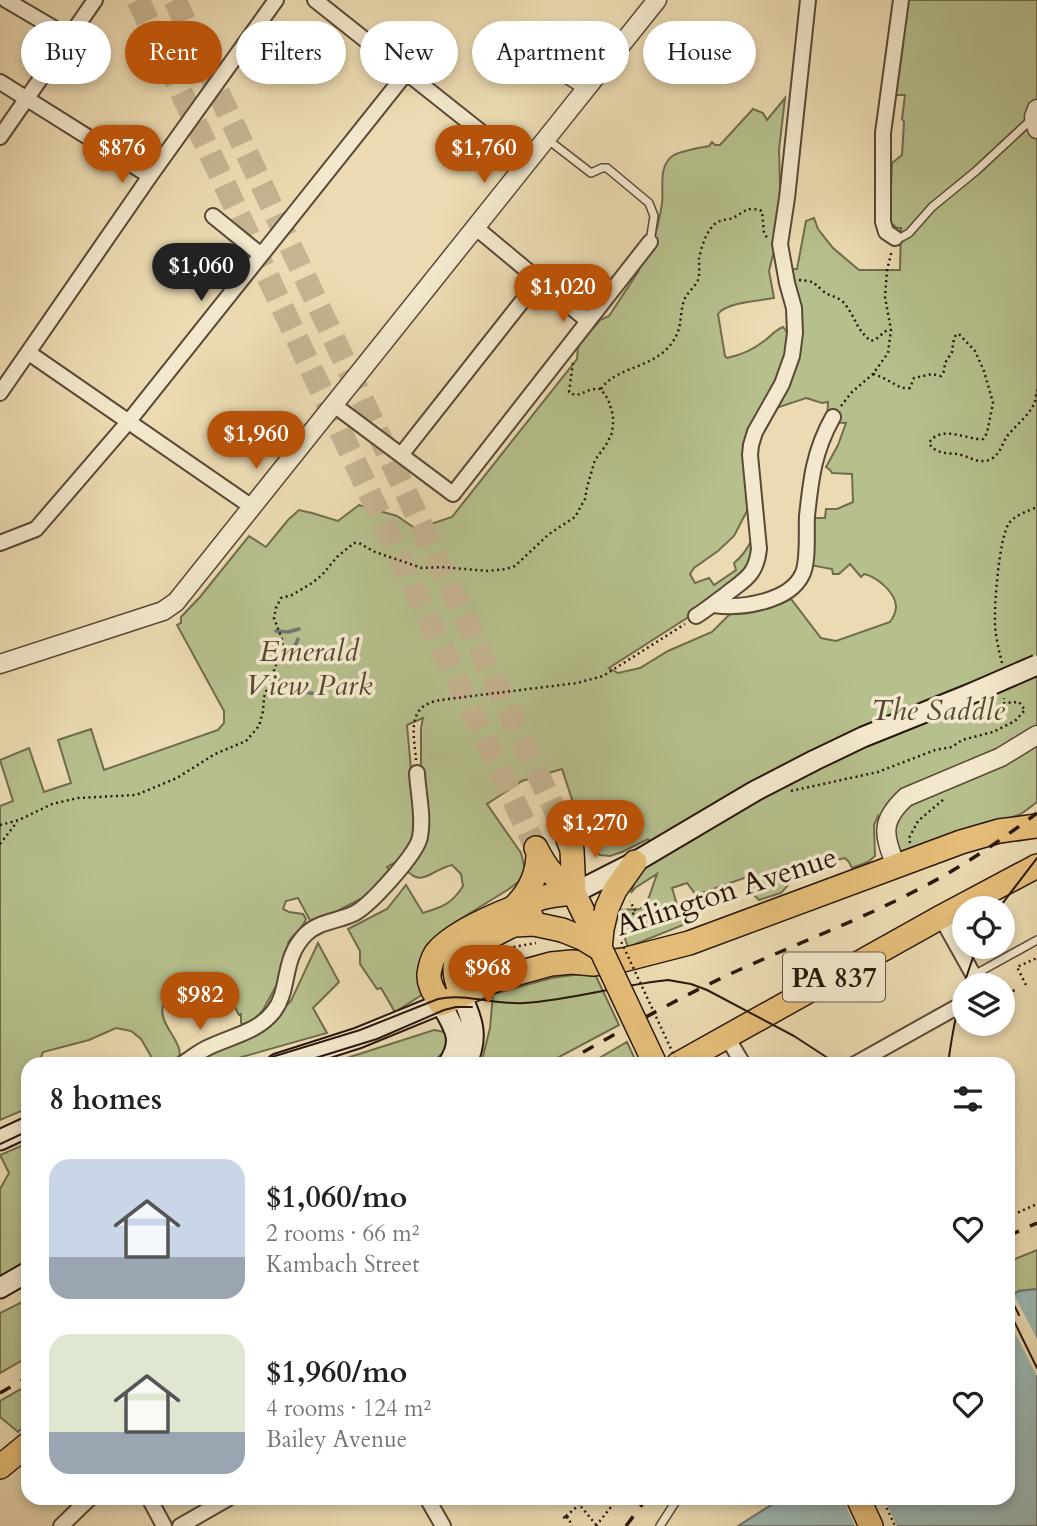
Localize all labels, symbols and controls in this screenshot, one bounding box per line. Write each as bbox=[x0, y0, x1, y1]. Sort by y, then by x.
chip: Buy bbox=[21, 21, 111, 84]
chip: Rent bbox=[125, 21, 222, 84]
chip: Filters bbox=[236, 21, 346, 84]
chip: New bbox=[360, 21, 458, 84]
chip: Apartment bbox=[472, 21, 629, 84]
chip: House bbox=[643, 21, 756, 84]
pin: $876 bbox=[81, 125, 163, 185]
pin: $1,760 bbox=[427, 125, 541, 185]
text: $876 bbox=[98, 132, 146, 163]
text: $1,760 bbox=[451, 132, 517, 163]
pin: $1,060 bbox=[144, 244, 258, 303]
text: $1,060 bbox=[168, 250, 234, 281]
pin: $1,020 bbox=[506, 264, 620, 324]
text: $1,020 bbox=[530, 271, 596, 302]
pin: $1,960 bbox=[199, 412, 313, 471]
text: $1,960 bbox=[223, 418, 289, 449]
park label: Emerald View Park bbox=[245, 631, 373, 706]
park label: The Saddle bbox=[871, 690, 1005, 731]
pin: $1,270 bbox=[538, 800, 652, 860]
text: $1,270 bbox=[562, 807, 628, 838]
street label: Arlington Avenue bbox=[610, 836, 842, 947]
map controls bbox=[952, 896, 1015, 1036]
button: locate bbox=[952, 896, 1015, 959]
pin: $968 bbox=[447, 946, 529, 1005]
text: $968 bbox=[464, 952, 512, 983]
road number: PA 837 bbox=[783, 953, 885, 1002]
pin: $982 bbox=[159, 972, 241, 1032]
button: layers bbox=[952, 973, 1015, 1036]
text: $982 bbox=[176, 979, 224, 1010]
text: 8 homes bbox=[49, 1079, 162, 1120]
icon: filters bbox=[949, 1080, 987, 1118]
text: $1,060/mo bbox=[266, 1177, 407, 1218]
icon: home bbox=[105, 1187, 189, 1271]
icon: heart bbox=[949, 1210, 987, 1248]
text: 2 rooms · 66 m² bbox=[266, 1218, 419, 1249]
text: Kambach Street bbox=[266, 1249, 419, 1280]
text: $1,960/mo bbox=[266, 1352, 407, 1393]
icon: home bbox=[105, 1362, 189, 1446]
icon: heart bbox=[949, 1385, 987, 1423]
text: 4 rooms · 124 m² bbox=[266, 1393, 431, 1424]
text: Bailey Avenue bbox=[266, 1424, 407, 1455]

